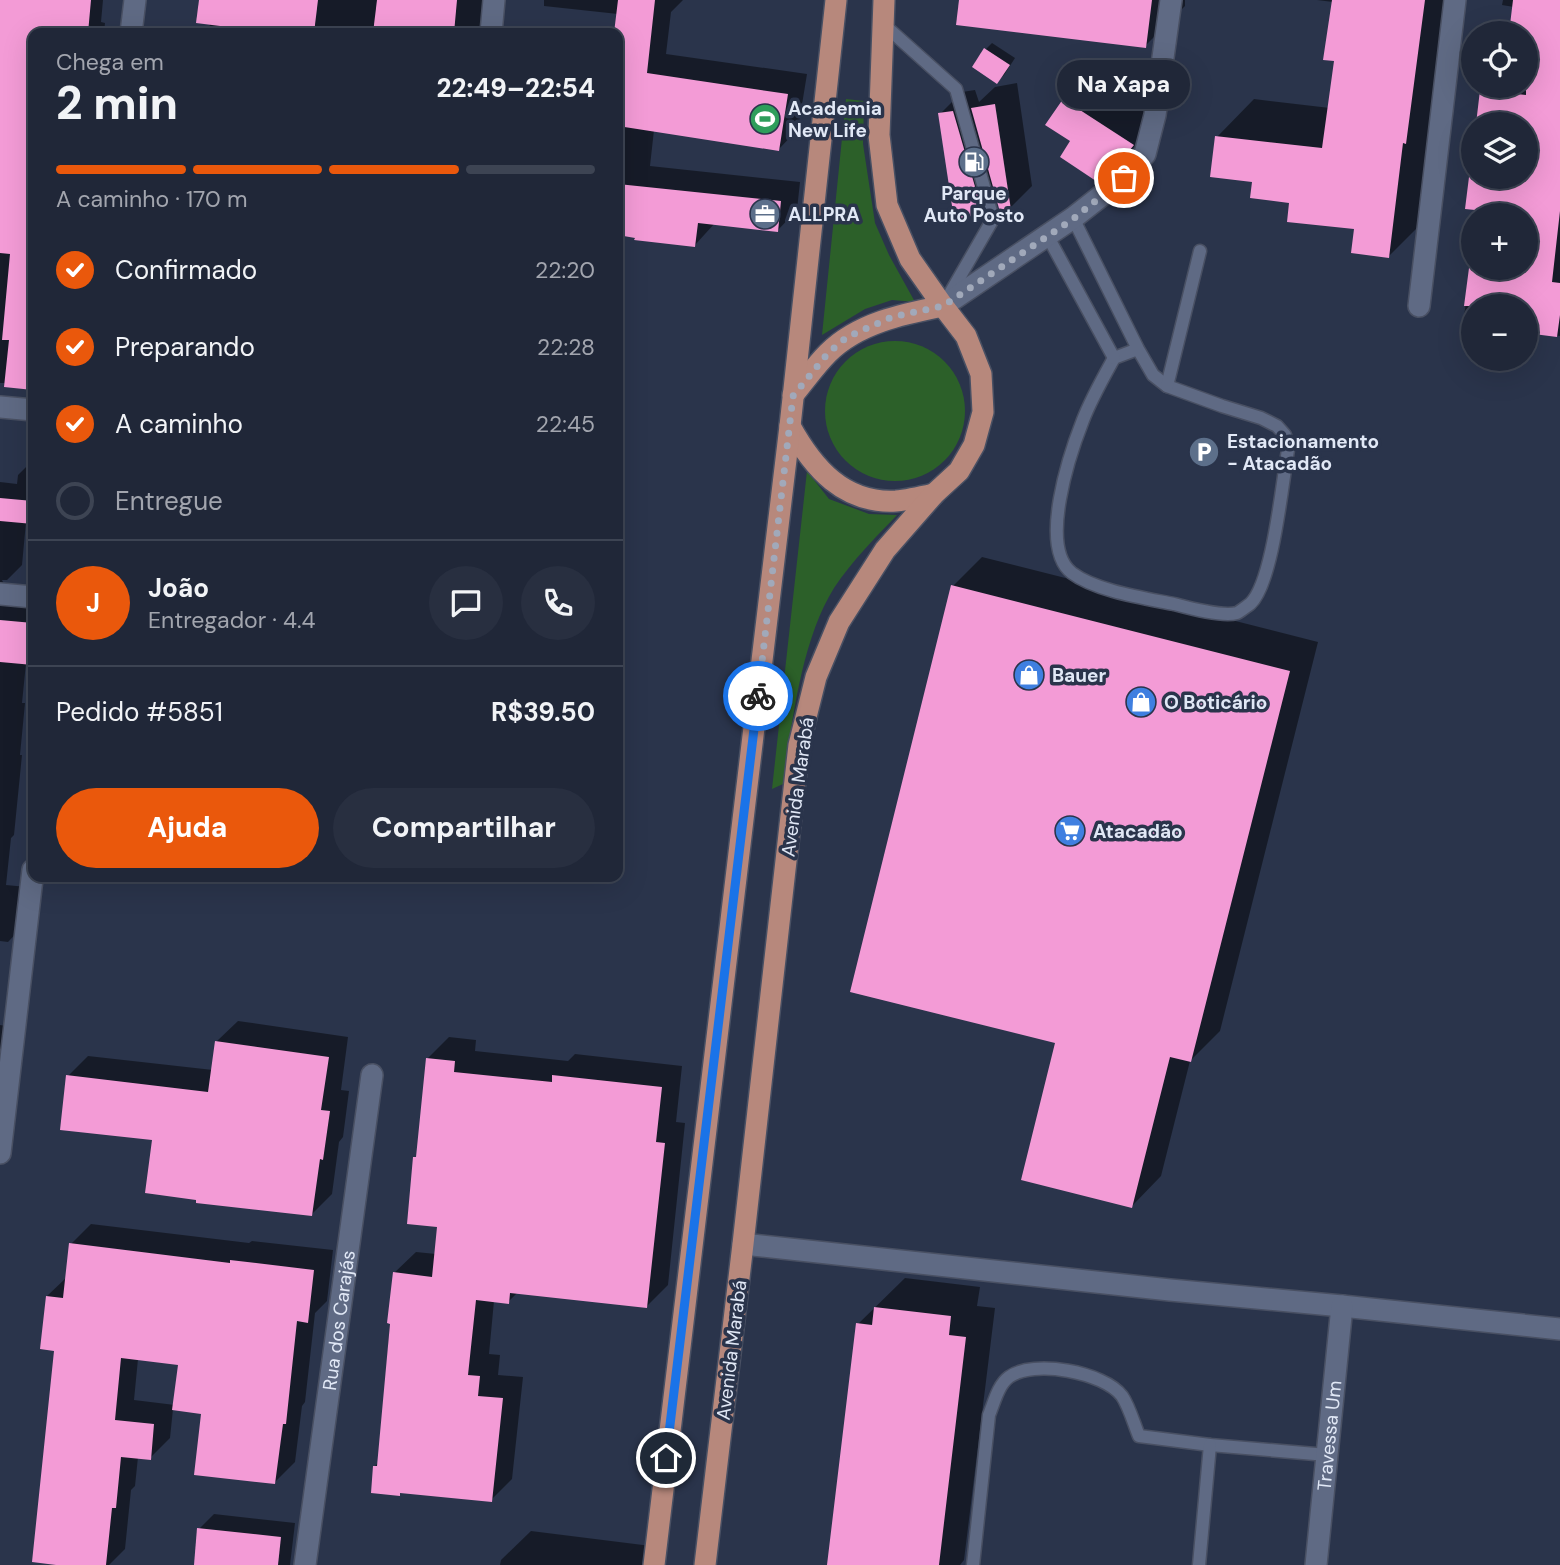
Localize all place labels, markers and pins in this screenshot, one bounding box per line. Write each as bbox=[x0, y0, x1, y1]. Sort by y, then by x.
callout: Na Xapa bbox=[1058, 59, 1190, 108]
place label: Academia New Life bbox=[788, 96, 882, 143]
sports icon: Academia New Life bbox=[748, 102, 782, 136]
fuel station icon: Parque Auto Posto bbox=[957, 145, 991, 179]
pin bbox=[1094, 148, 1154, 208]
place label: Parque Auto Posto bbox=[923, 181, 1025, 228]
office icon: ALLPRA bbox=[748, 197, 782, 231]
place label: ALLPRA bbox=[788, 202, 860, 227]
place label: Estacionamento - Atacadão bbox=[1227, 429, 1379, 476]
parking icon: Estacionamento - Atacadão bbox=[1187, 435, 1221, 469]
shop icon: Bauer bbox=[1012, 658, 1046, 692]
place label: Bauer bbox=[1052, 663, 1106, 688]
shop icon: O Boticário bbox=[1124, 685, 1158, 719]
place label: O Boticário bbox=[1164, 690, 1267, 715]
supermarket icon: Atacadão bbox=[1053, 814, 1087, 848]
place label: Atacadão bbox=[1093, 819, 1183, 844]
pin bbox=[636, 1428, 696, 1488]

